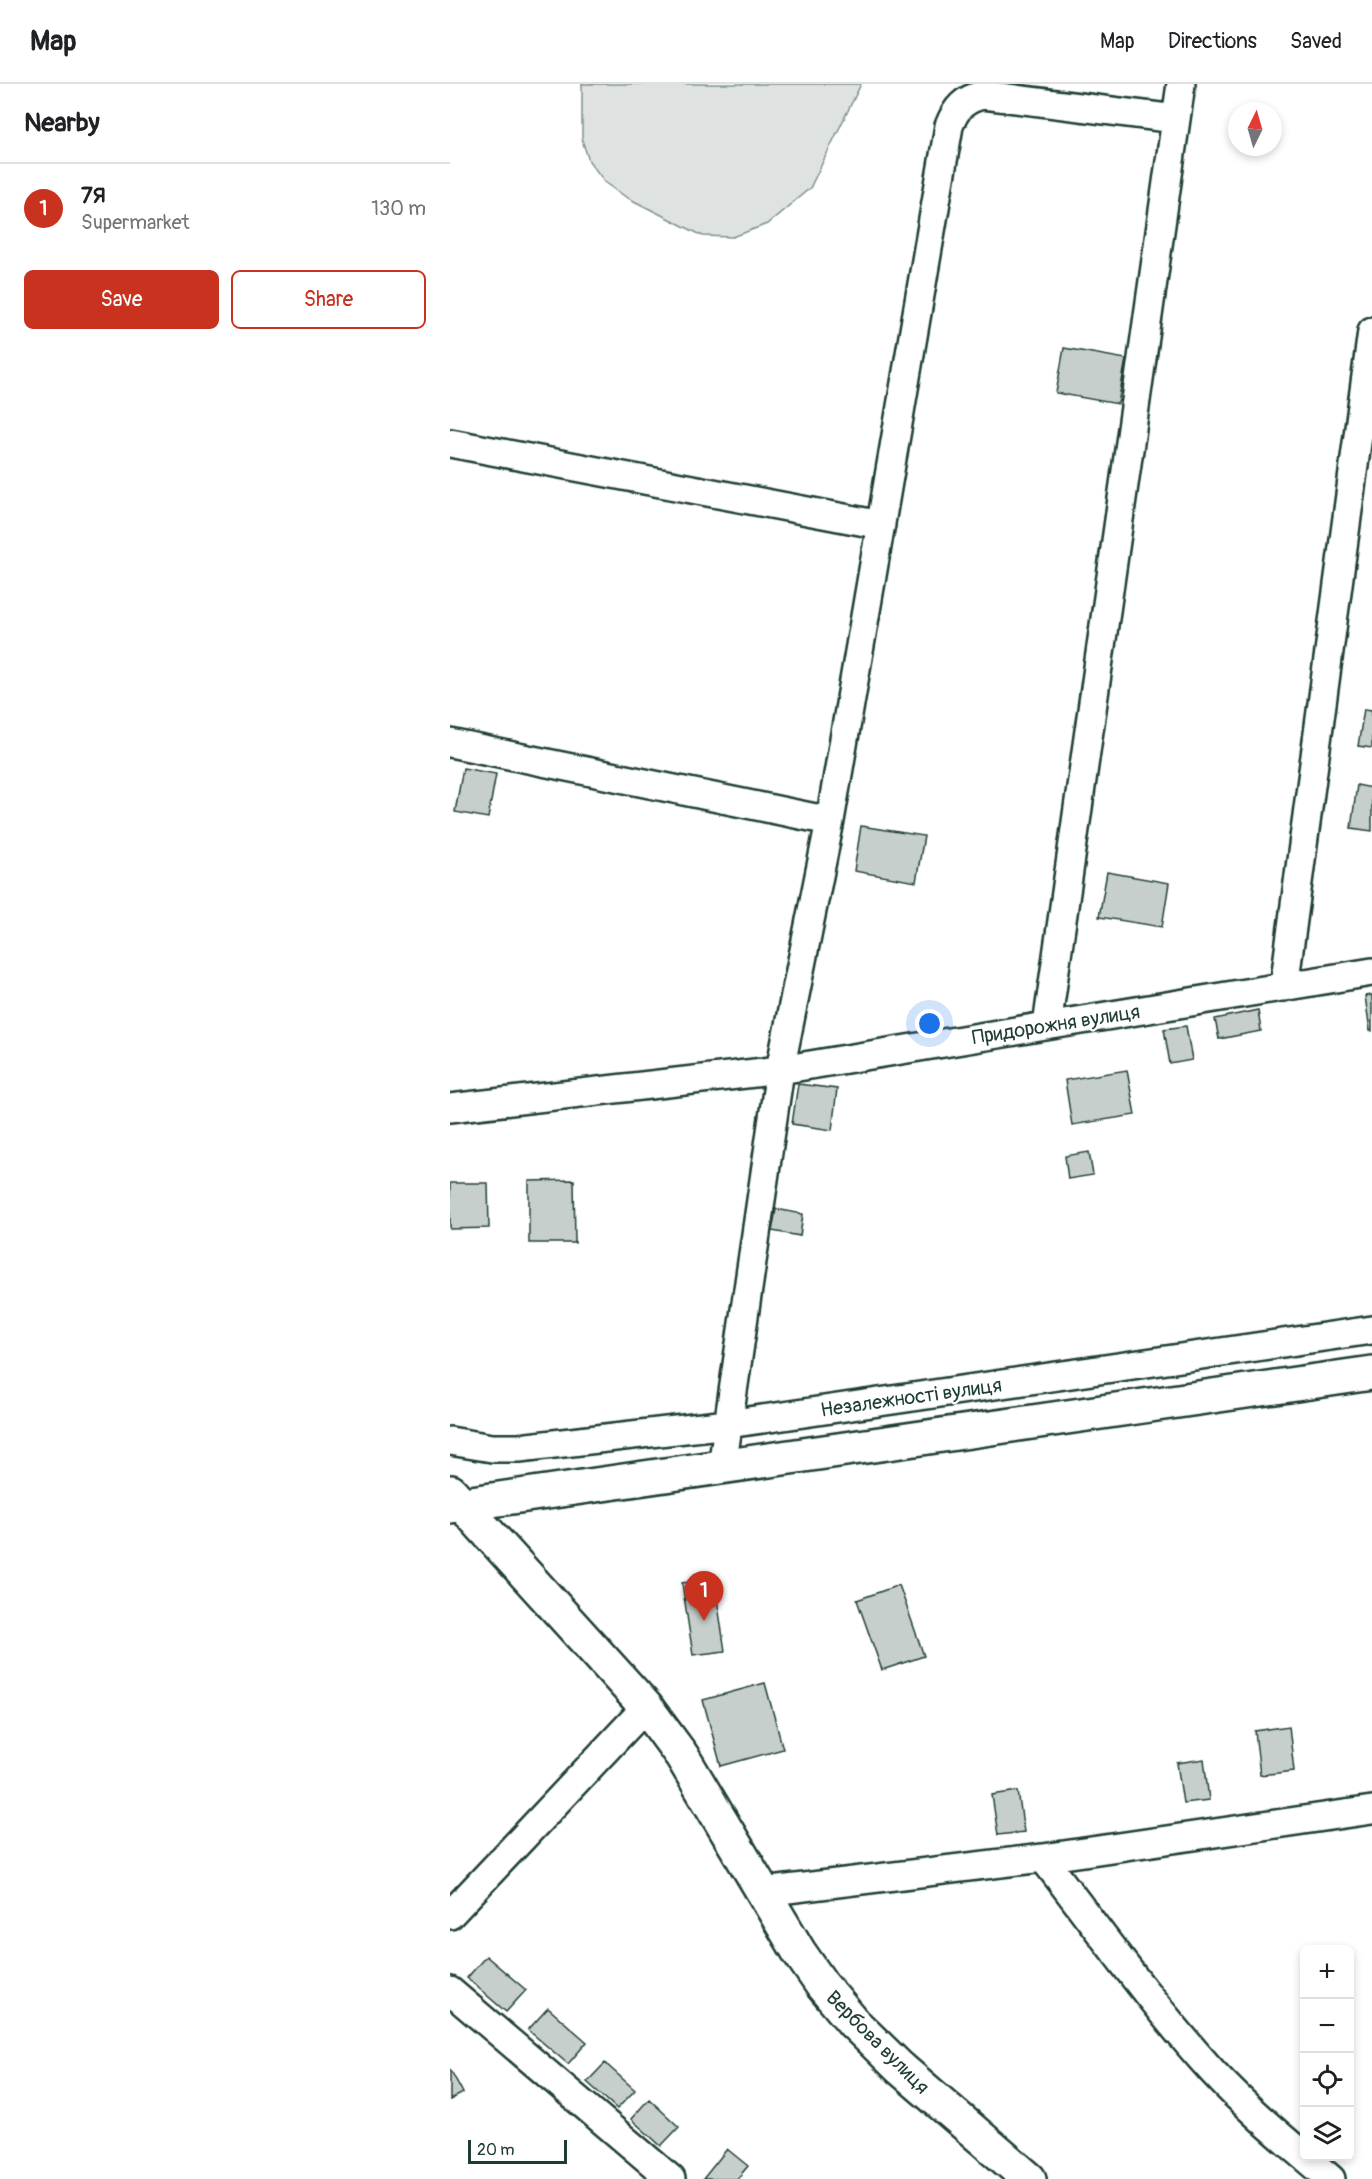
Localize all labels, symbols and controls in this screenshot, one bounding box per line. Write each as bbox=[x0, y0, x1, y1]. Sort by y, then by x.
text: Map bbox=[30, 24, 76, 59]
text: Map bbox=[1100, 28, 1135, 55]
text: Directions bbox=[1168, 28, 1257, 55]
text: Saved bbox=[1290, 28, 1342, 55]
north arrow bbox=[1228, 102, 1282, 156]
text: Nearby bbox=[24, 107, 100, 139]
text: 7Я bbox=[81, 182, 105, 210]
text: 1 bbox=[40, 196, 47, 221]
text: 130 m bbox=[371, 196, 426, 221]
text: Supermarket bbox=[81, 210, 190, 235]
button: Save bbox=[24, 270, 219, 329]
button: Share bbox=[231, 270, 426, 329]
street label: Придорожня вулиця bbox=[970, 999, 1142, 1050]
your location bbox=[915, 1009, 944, 1038]
street label: Незалежності вулиця bbox=[819, 1372, 1003, 1423]
pin: 1 bbox=[684, 1572, 724, 1621]
map controls bbox=[1300, 1945, 1354, 2161]
button: + bbox=[1300, 1945, 1354, 1999]
street label: Вербова вулиця bbox=[821, 1985, 935, 2099]
button: − bbox=[1300, 1999, 1354, 2053]
button: locate bbox=[1300, 2053, 1354, 2107]
button: layers bbox=[1300, 2107, 1354, 2161]
scale bar bbox=[468, 2137, 567, 2164]
text: 20 m bbox=[477, 2140, 515, 2160]

